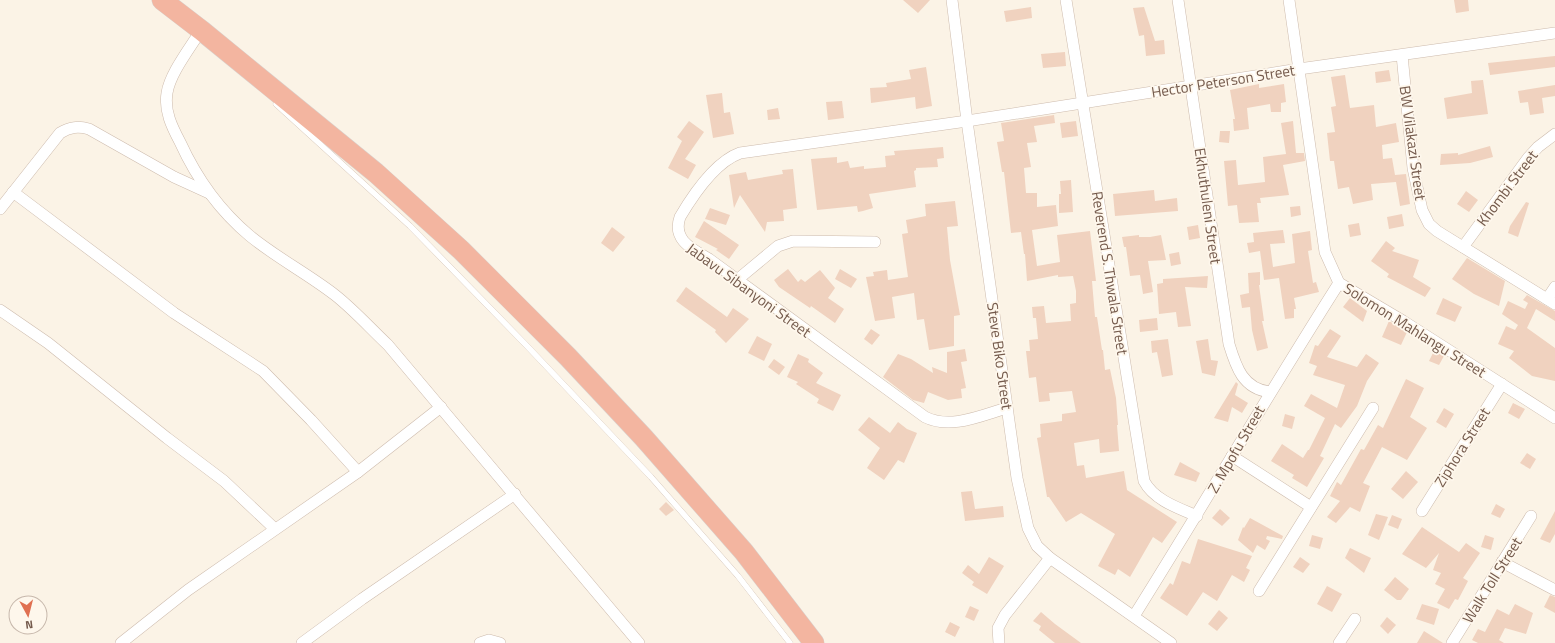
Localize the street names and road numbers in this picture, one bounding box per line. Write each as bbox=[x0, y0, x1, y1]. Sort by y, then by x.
street label: Hector Peterson Street bbox=[1150, 58, 1297, 104]
street label: BW Vilakazi Street bbox=[1394, 84, 1433, 203]
street label: Khombi Street bbox=[1471, 144, 1544, 231]
street label: Ekhuthuleni Street bbox=[1188, 146, 1228, 266]
street label: Reverend S. Thwala Street bbox=[1086, 189, 1134, 357]
street label: Jabavu Sibanyoni Street bbox=[682, 237, 817, 343]
street label: Solomon Mahlangu Street bbox=[1339, 277, 1491, 384]
street label: Steve Biko Street bbox=[981, 301, 1019, 412]
street label: Z. Mpofu Street bbox=[1202, 400, 1271, 497]
street label: Ziphora Street bbox=[1428, 402, 1496, 491]
street label: Walk Toll Street bbox=[1456, 532, 1528, 628]

